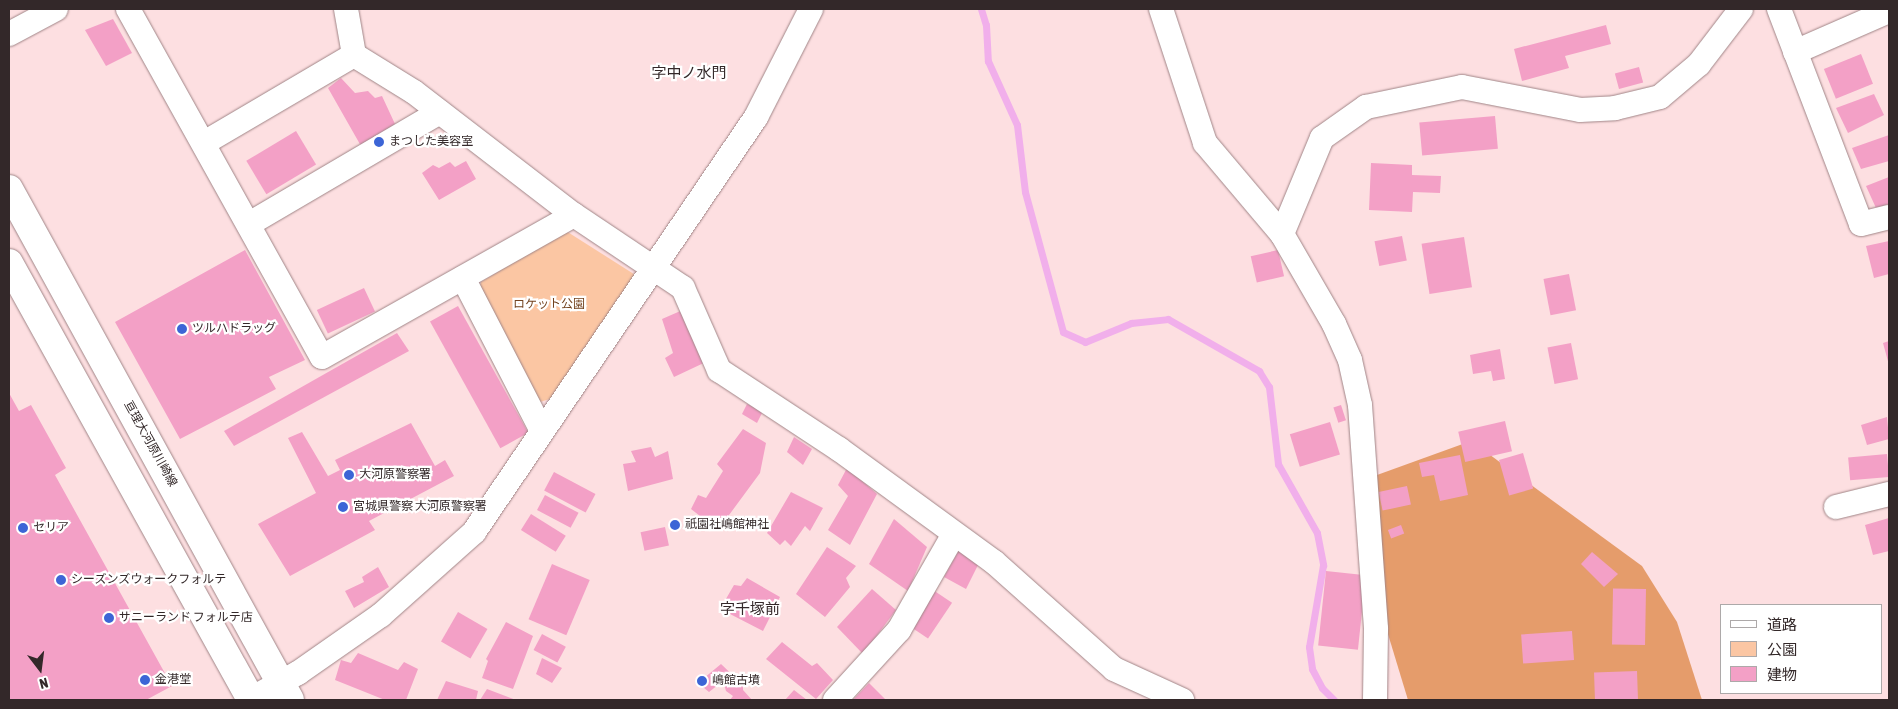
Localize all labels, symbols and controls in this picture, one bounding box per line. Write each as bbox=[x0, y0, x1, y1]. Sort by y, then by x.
district label: 字中ノ水門 bbox=[652, 64, 726, 82]
place label: まつした美容室 bbox=[389, 135, 473, 149]
marker: まつした美容室 bbox=[373, 136, 385, 148]
park label: ロケット公園 bbox=[513, 298, 585, 312]
place label: ツルハドラッグ bbox=[192, 322, 276, 336]
marker: ツルハドラッグ bbox=[176, 323, 188, 335]
street label: 亘理大河原川崎線 bbox=[120, 399, 180, 489]
place label: 大河原警察署 bbox=[359, 468, 431, 482]
marker: 大河原警察署 bbox=[343, 469, 355, 481]
place label: 宮城県警察 大河原警察署 bbox=[353, 500, 487, 514]
marker: 宮城県警察 大河原警察署 bbox=[337, 501, 349, 513]
place label: 祇園社嶋館神社 bbox=[685, 518, 769, 532]
marker: 祇園社嶋館神社 bbox=[669, 519, 681, 531]
place label: セリア bbox=[33, 521, 69, 535]
marker: セリア bbox=[17, 522, 29, 534]
place label: シーズンズウォークフォルテ bbox=[71, 573, 227, 587]
marker: シーズンズウォークフォルテ bbox=[55, 574, 67, 586]
district label: 字千塚前 bbox=[720, 600, 780, 618]
legend bbox=[1720, 604, 1883, 694]
place label: サニーランド フォルテ店 bbox=[119, 611, 253, 625]
marker: サニーランド フォルテ店 bbox=[103, 612, 115, 624]
text: 道路 bbox=[1767, 616, 1797, 633]
text: 公園 bbox=[1767, 641, 1797, 658]
north arrow bbox=[15, 644, 65, 694]
text: 建物 bbox=[1767, 666, 1797, 683]
place label: 金港堂 bbox=[155, 673, 191, 687]
marker: 金港堂 bbox=[139, 674, 151, 686]
place label: 嶋館古墳 bbox=[712, 674, 760, 688]
text: N bbox=[38, 675, 50, 692]
marker: 嶋館古墳 bbox=[696, 675, 708, 687]

